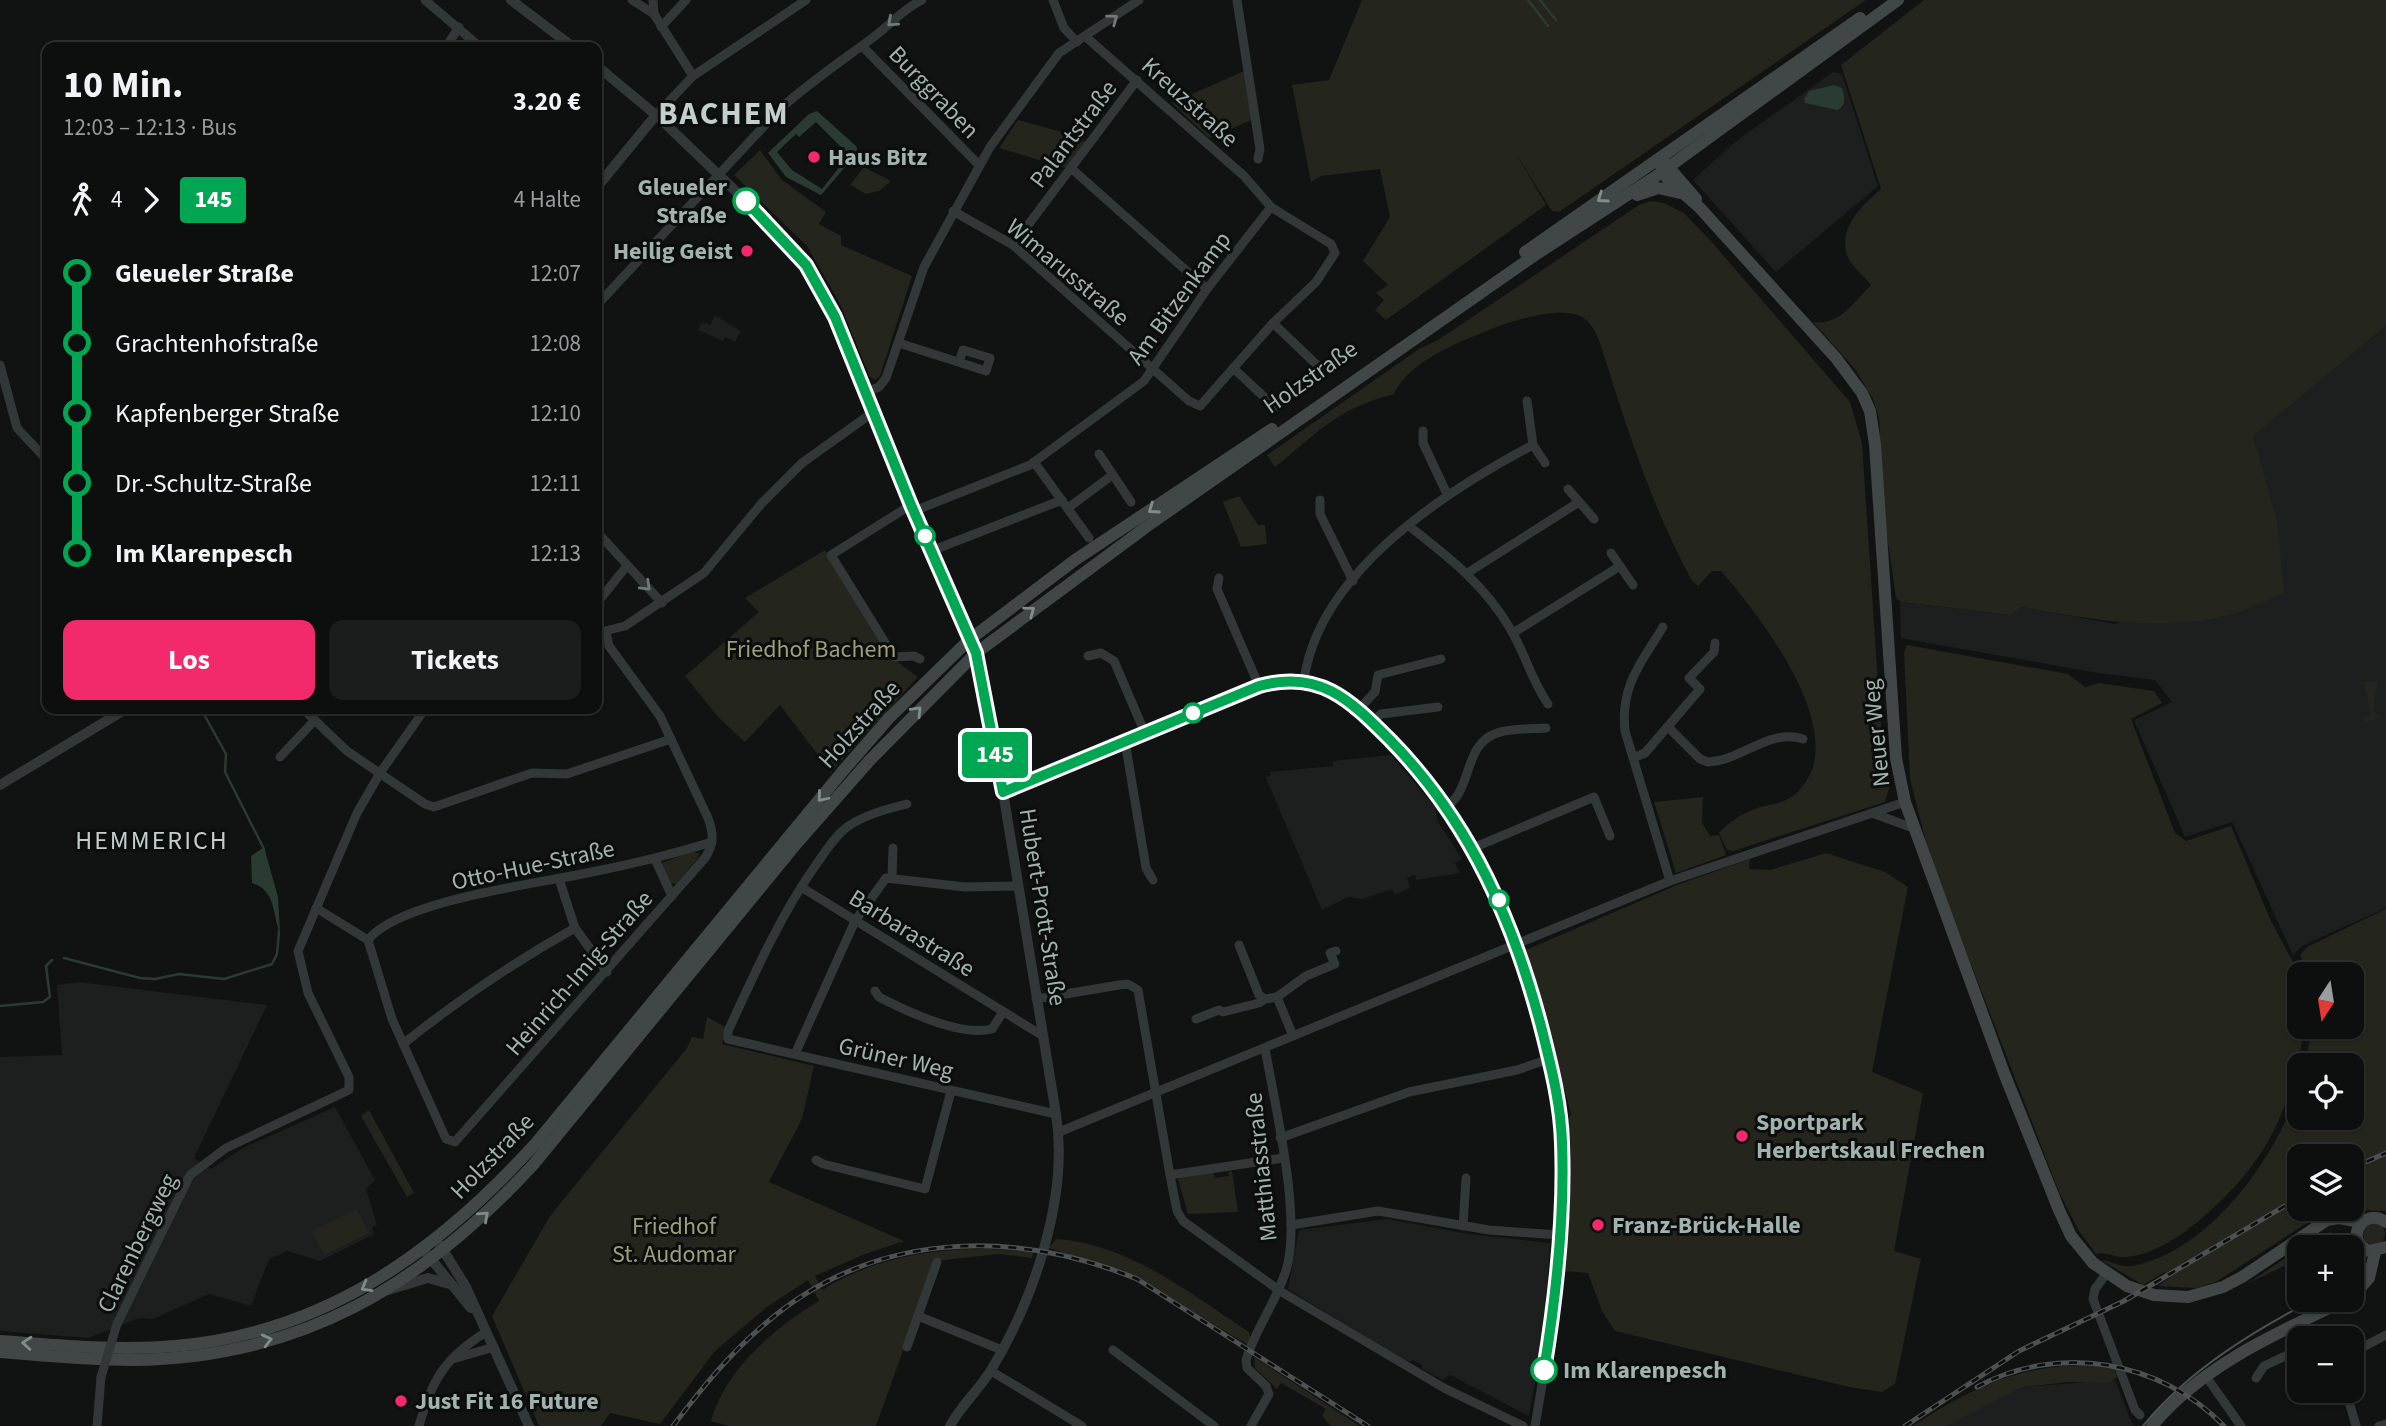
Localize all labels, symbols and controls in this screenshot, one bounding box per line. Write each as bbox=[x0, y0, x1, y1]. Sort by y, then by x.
one-way arrow bbox=[887, 14, 900, 26]
one-way arrow bbox=[1105, 15, 1118, 27]
street label: Burggraben bbox=[880, 38, 987, 147]
street label: Kreuzstraße bbox=[1133, 49, 1246, 156]
text: 10 Min. bbox=[63, 58, 183, 112]
street label: Palantstraße bbox=[1021, 73, 1126, 196]
text: 3.20 € bbox=[513, 83, 581, 120]
district label: BACHEM bbox=[658, 91, 790, 137]
text: 12:03 – 12:13 · Bus bbox=[63, 111, 237, 144]
place label: Haus Bitz bbox=[828, 140, 927, 175]
marker: Haus Bitz bbox=[806, 149, 822, 165]
place label: Gleueler Straße bbox=[637, 170, 727, 233]
icon: walk bbox=[63, 181, 101, 219]
icon: forward bbox=[132, 181, 170, 219]
text: 145 bbox=[194, 182, 232, 217]
text: 4 bbox=[111, 183, 122, 216]
text: 4 Halte bbox=[514, 183, 581, 216]
marker: Gleueler Straße bbox=[733, 188, 759, 214]
one-way arrow bbox=[1597, 190, 1610, 202]
street label: Wimarusstraße bbox=[998, 210, 1137, 334]
street label: Am Bitzenkamp bbox=[1119, 224, 1240, 372]
place label: Heilig Geist bbox=[613, 234, 733, 269]
marker: Heilig Geist bbox=[739, 243, 755, 259]
text: Gleueler Straße bbox=[115, 255, 294, 292]
text: 12:07 bbox=[530, 257, 581, 290]
text: Grachtenhofstraße bbox=[115, 325, 318, 362]
text: 12:08 bbox=[530, 327, 581, 360]
street label: Holzstraße bbox=[1256, 332, 1365, 423]
text: Kapfenberger Straße bbox=[115, 395, 339, 432]
text: 12:10 bbox=[530, 397, 581, 430]
text: Dr.-Schultz-Straße bbox=[115, 465, 312, 502]
text: 12:11 bbox=[530, 467, 581, 500]
one-way arrow bbox=[1148, 501, 1161, 513]
unlabelled marker bbox=[915, 526, 935, 546]
text: Im Klarenpesch bbox=[115, 535, 293, 572]
text: 12:13 bbox=[530, 537, 581, 570]
one-way arrow bbox=[637, 578, 650, 591]
one-way arrow bbox=[1022, 607, 1035, 620]
button: Los bbox=[63, 620, 315, 700]
button: Tickets bbox=[329, 620, 581, 700]
park label: Friedhof Bachem bbox=[726, 632, 896, 667]
street label: Holzstraße bbox=[810, 672, 909, 776]
street label: Neuer Weg bbox=[1853, 677, 1900, 789]
unlabelled marker bbox=[1183, 703, 1203, 723]
one-way arrow bbox=[909, 706, 922, 719]
line badge: 145 bbox=[955, 732, 1035, 778]
text: 145 bbox=[976, 737, 1014, 772]
one-way arrow bbox=[818, 788, 830, 801]
street label: Hubert-Prott-Straße bbox=[1010, 806, 1075, 1008]
district label: HEMMERICH bbox=[75, 822, 229, 859]
street label: Otto-Hue-Straße bbox=[448, 831, 618, 900]
street label: Barbarastraße bbox=[842, 881, 982, 986]
street label: Heinrich-Imig-Straße bbox=[497, 883, 661, 1064]
unlabelled marker bbox=[1489, 890, 1509, 910]
north arrow bbox=[2287, 962, 2364, 1040]
map controls bbox=[2287, 962, 2364, 1403]
street label: Grüner Weg bbox=[835, 1028, 957, 1089]
button: locate bbox=[2287, 1053, 2364, 1130]
street label: Matthiasstraße bbox=[1236, 1091, 1287, 1243]
street label: Holzstraße bbox=[442, 1105, 543, 1207]
place label: Sportpark Herbertskaul Frechen bbox=[1756, 1105, 1985, 1168]
marker: Sportpark Herbertskaul Frechen bbox=[1734, 1128, 1750, 1144]
button: layers bbox=[2287, 1144, 2364, 1221]
street label: Clarenbergweg bbox=[89, 1168, 186, 1319]
place label: Franz-Brück-Halle bbox=[1612, 1208, 1801, 1243]
park label: Friedhof St. Audomar bbox=[612, 1209, 737, 1272]
one-way arrow bbox=[475, 1212, 488, 1224]
marker: Franz-Brück-Halle bbox=[1590, 1217, 1606, 1233]
button: + bbox=[2287, 1235, 2364, 1312]
one-way arrow bbox=[361, 1279, 374, 1292]
button: − bbox=[2287, 1326, 2364, 1403]
one-way arrow bbox=[261, 1334, 273, 1348]
one-way arrow bbox=[21, 1336, 32, 1351]
place label: Im Klarenpesch bbox=[1563, 1353, 1727, 1388]
marker: Im Klarenpesch bbox=[1531, 1357, 1557, 1383]
place label: Just Fit 16 Future bbox=[415, 1384, 599, 1419]
marker: Just Fit 16 Future bbox=[393, 1393, 409, 1409]

